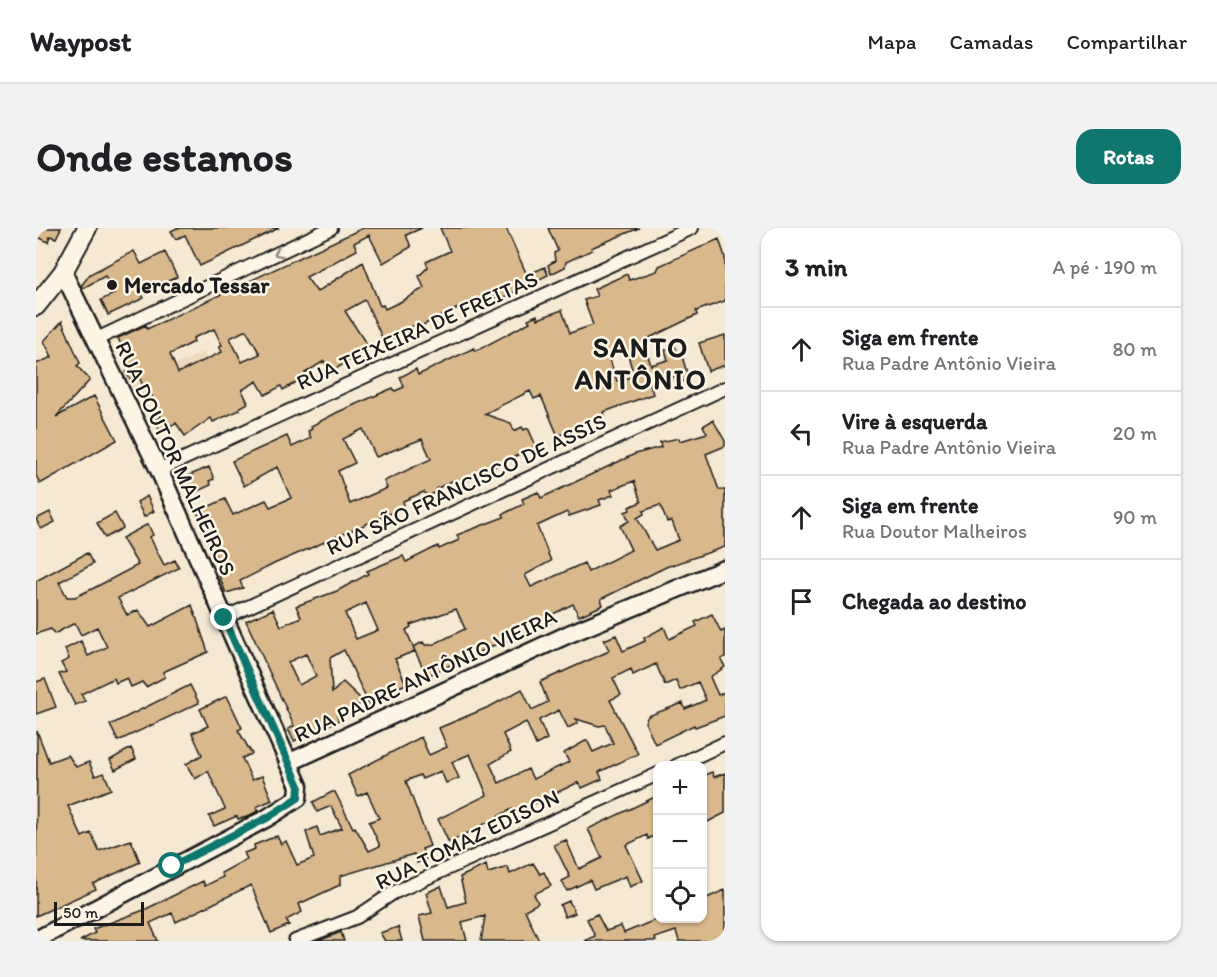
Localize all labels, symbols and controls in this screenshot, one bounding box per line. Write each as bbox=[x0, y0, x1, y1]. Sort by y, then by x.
text: Waypost bbox=[30, 24, 132, 58]
text: Mapa bbox=[868, 29, 916, 54]
text: Camadas bbox=[949, 29, 1033, 54]
text: Compartilhar bbox=[1066, 29, 1187, 54]
button: Rotas bbox=[1076, 129, 1181, 184]
text: Onde estamos bbox=[36, 131, 293, 182]
one-way arrow bbox=[274, 246, 285, 258]
text: 3 min bbox=[785, 251, 847, 283]
text: A pé · 190 m bbox=[1052, 255, 1157, 279]
street label: RUA TEIXEIRA DE FREITAS bbox=[292, 265, 542, 396]
place label: Mercado Tessar bbox=[124, 272, 271, 299]
marker: Mercado Tessar bbox=[105, 278, 119, 292]
text: Siga em frente bbox=[842, 324, 978, 351]
district label: SANTO ANTÔNIO bbox=[574, 330, 707, 396]
icon: ahead bbox=[785, 333, 818, 366]
street label: RUA DOUTOR MALHEIROS bbox=[109, 337, 242, 580]
text: 80 m bbox=[1112, 337, 1157, 361]
text: Rua Padre Antônio Vieira bbox=[842, 351, 1056, 375]
street label: RUA SÃO FRANCISCO DE ASSIS bbox=[322, 408, 610, 561]
text: Vire à esquerda bbox=[842, 408, 987, 435]
icon: left bbox=[785, 417, 818, 450]
text: 20 m bbox=[1113, 421, 1157, 445]
text: Rua Padre Antônio Vieira bbox=[842, 435, 1056, 459]
text: Siga em frente bbox=[842, 492, 978, 519]
icon: ahead bbox=[785, 501, 818, 534]
text: 90 m bbox=[1113, 505, 1157, 529]
text: Rua Doutor Malheiros bbox=[842, 519, 1027, 543]
icon: arrive bbox=[785, 585, 818, 618]
text: Chegada ao destino bbox=[842, 588, 1026, 615]
street label: RUA PADRE ANTÔNIO VIEIRA bbox=[290, 603, 561, 748]
route end bbox=[210, 604, 236, 630]
map controls bbox=[653, 761, 707, 923]
button: + bbox=[653, 761, 707, 815]
street label: RUA TOMAZ EDISON bbox=[371, 783, 564, 896]
button: − bbox=[653, 815, 707, 869]
route start bbox=[158, 852, 184, 878]
button: locate bbox=[653, 869, 707, 923]
scale bar bbox=[54, 899, 144, 926]
text: 50 m bbox=[63, 903, 98, 922]

